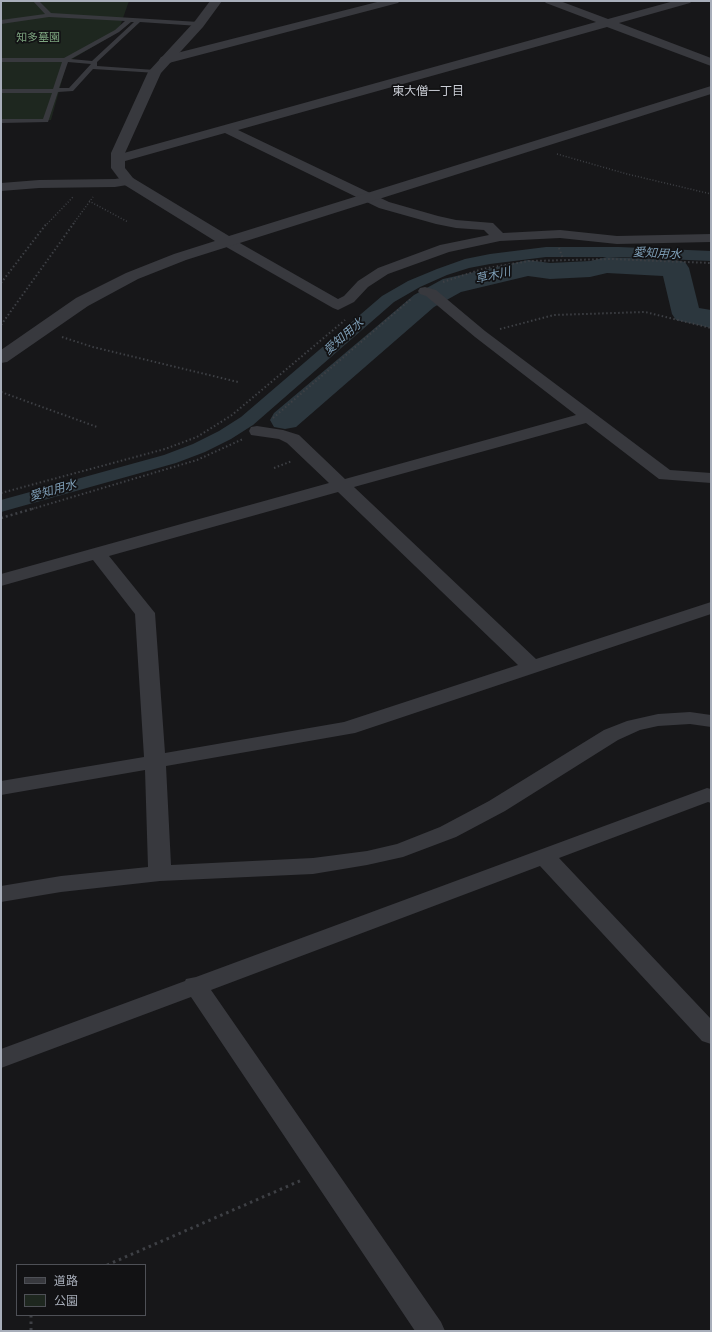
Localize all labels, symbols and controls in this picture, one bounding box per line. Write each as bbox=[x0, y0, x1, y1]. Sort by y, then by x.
park label: 知多墓園 bbox=[16, 31, 60, 45]
district label: 東大僧一丁目 bbox=[392, 85, 464, 99]
water label: 愛知用水 bbox=[633, 246, 681, 262]
water label: 草木川 bbox=[474, 265, 512, 287]
water label: 愛知用水 bbox=[321, 316, 367, 358]
water label: 愛知用水 bbox=[28, 477, 78, 505]
legend bbox=[16, 1264, 146, 1316]
text: 道路 bbox=[54, 1273, 78, 1289]
text: 公園 bbox=[54, 1293, 78, 1309]

